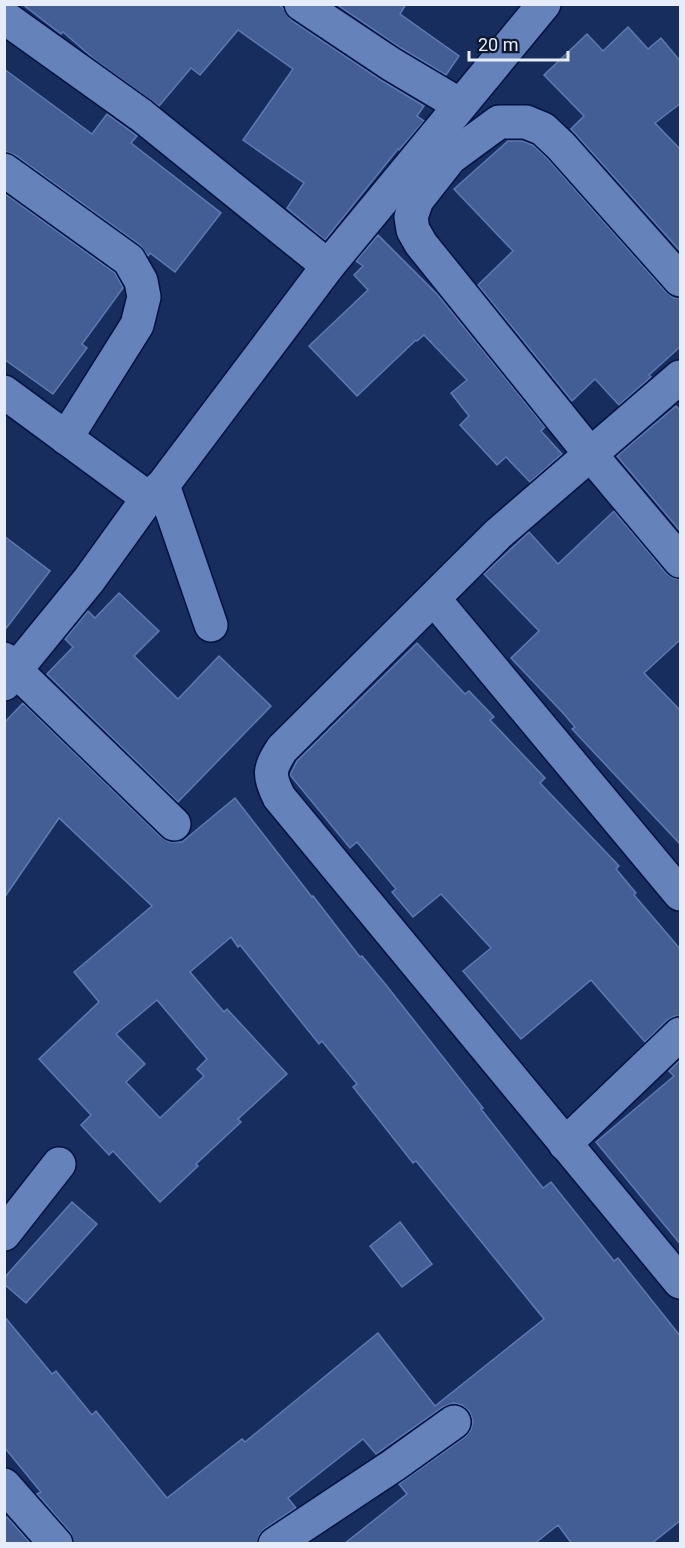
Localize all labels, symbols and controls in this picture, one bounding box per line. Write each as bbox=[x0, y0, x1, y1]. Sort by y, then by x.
scale bar bbox=[469, 24, 568, 62]
text: 20 m bbox=[478, 34, 518, 55]

